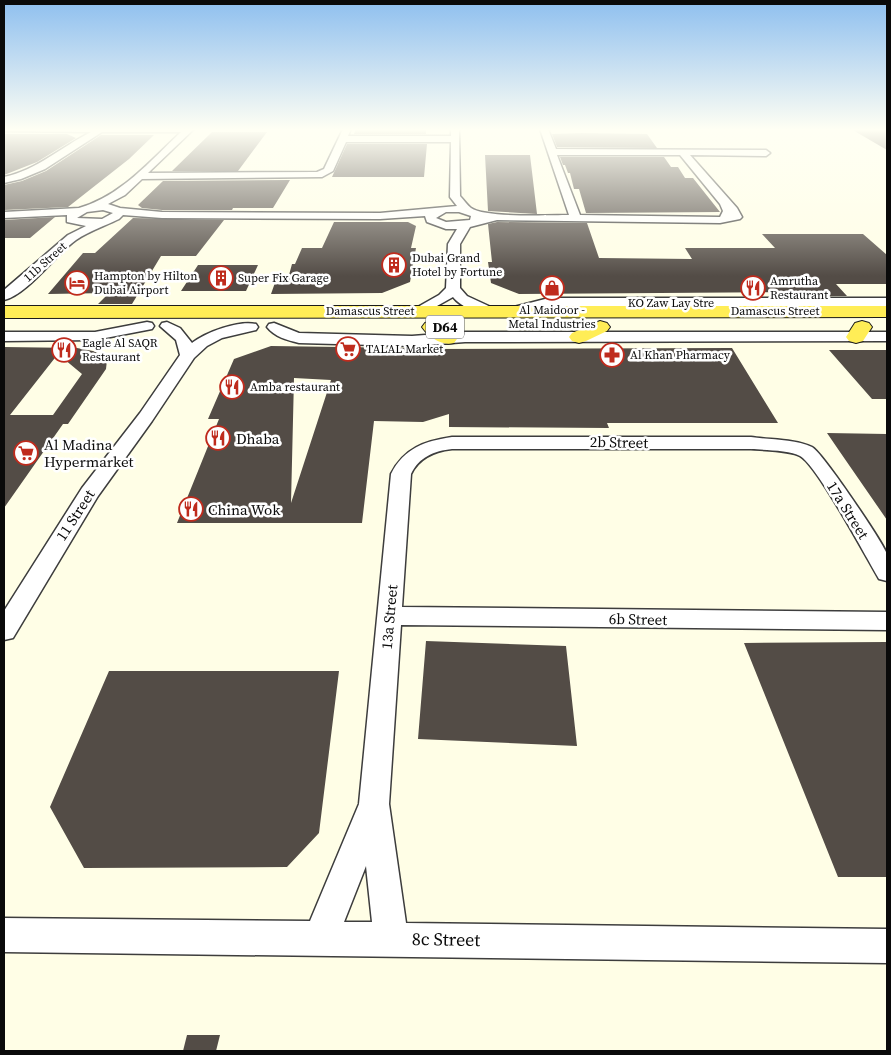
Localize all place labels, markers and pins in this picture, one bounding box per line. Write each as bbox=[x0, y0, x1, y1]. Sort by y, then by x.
place label: Dubai Grand Hotel by Fortune bbox=[412, 250, 502, 280]
building icon: Dubai Grand Hotel by Fortune bbox=[381, 252, 407, 278]
building icon: Super Fix Garage bbox=[208, 265, 234, 291]
place label: Hampton by Hilton Dubai Airport bbox=[94, 268, 197, 298]
hotel icon: Hampton by Hilton Dubai Airport bbox=[64, 270, 90, 296]
place label: Super Fix Garage bbox=[238, 270, 329, 286]
place label: Amrutha Restaurant bbox=[770, 273, 828, 303]
shop icon: Al Maidoor - Metal Industries bbox=[539, 275, 565, 301]
restaurant icon: Amrutha Restaurant bbox=[740, 275, 766, 301]
place label: Al Maidoor - Metal Industries bbox=[508, 302, 596, 332]
place label: Eagle Al SAQR Restaurant bbox=[82, 335, 158, 365]
supermarket icon: TALAL Market bbox=[335, 336, 361, 362]
restaurant icon: Eagle Al SAQR Restaurant bbox=[51, 337, 77, 363]
place label: TALAL Market bbox=[366, 341, 443, 357]
pharmacy icon: Al Khan Pharmacy bbox=[599, 342, 625, 368]
place label: Al Khan Pharmacy bbox=[630, 347, 731, 363]
restaurant icon: Amba restaurant bbox=[219, 374, 245, 400]
place label: Amba restaurant bbox=[250, 379, 340, 395]
restaurant icon: Dhaba bbox=[205, 425, 231, 451]
place label: Dhaba bbox=[236, 428, 280, 449]
place label: Al Madina Hypermarket bbox=[44, 434, 134, 472]
supermarket icon: Al Madina Hypermarket bbox=[13, 440, 39, 466]
restaurant icon: China Wok bbox=[178, 496, 204, 522]
place label: China Wok bbox=[208, 499, 281, 520]

